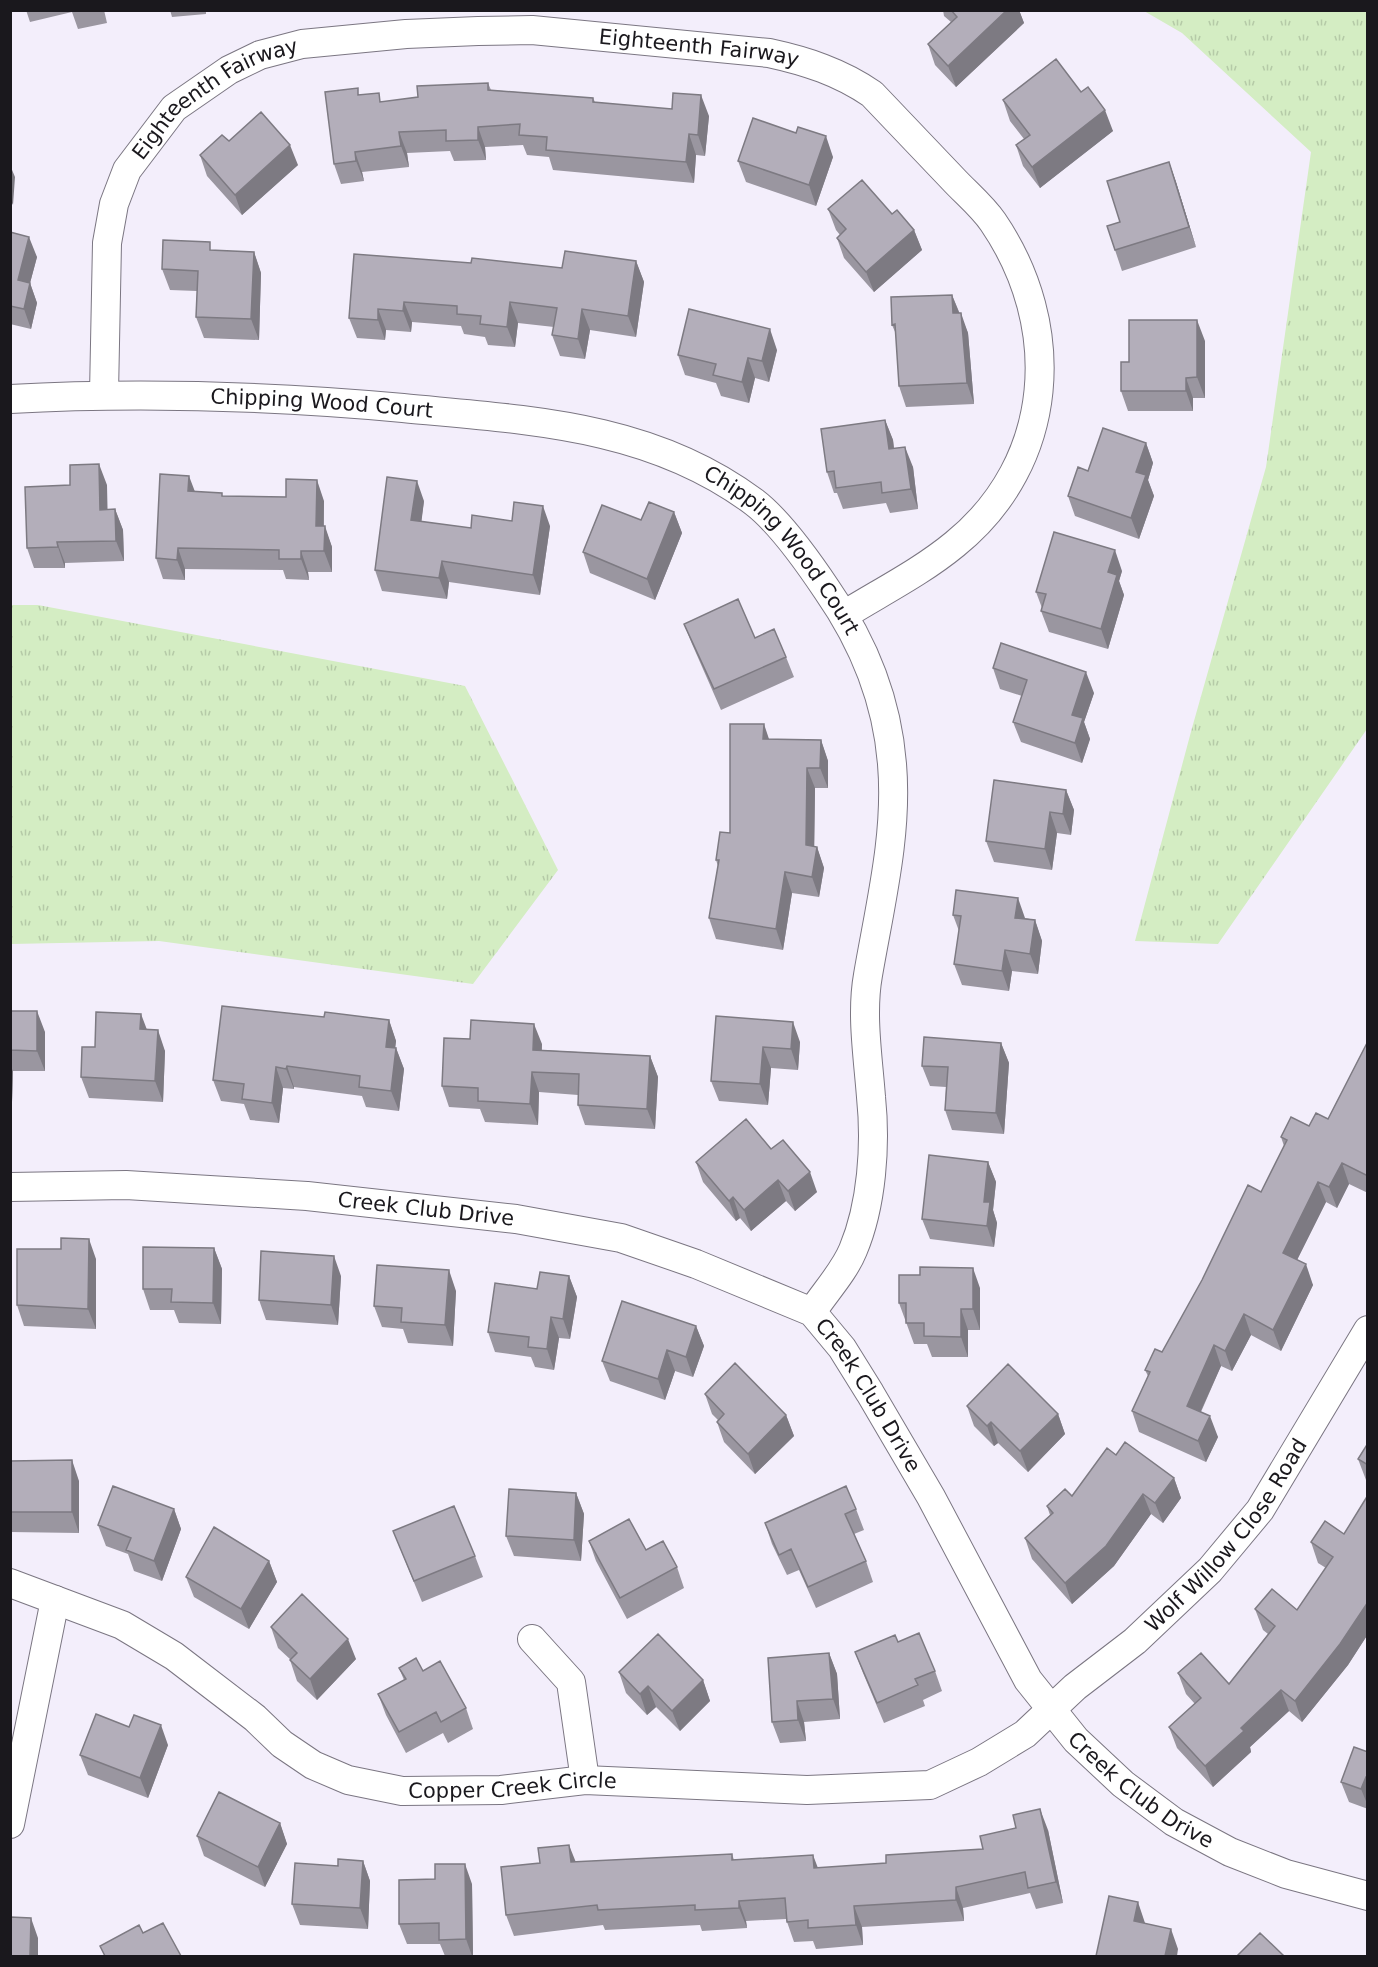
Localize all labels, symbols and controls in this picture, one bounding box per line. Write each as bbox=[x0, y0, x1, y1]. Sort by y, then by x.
street label: Eighteenth Fairway bbox=[598, 25, 802, 72]
street label: Eighteenth Fairway bbox=[127, 34, 300, 164]
street label: Chipping Wood Court bbox=[210, 384, 434, 423]
street label: Chipping Wood Court bbox=[700, 461, 864, 639]
street label: Creek Club Drive bbox=[336, 1187, 515, 1231]
street label: Creek Club Drive bbox=[810, 1314, 926, 1476]
street label: Wolf Willow Close Road bbox=[1140, 1434, 1312, 1637]
street label: Creek Club Drive bbox=[1063, 1727, 1218, 1853]
street label: Copper Creek Circle bbox=[408, 1768, 617, 1803]

